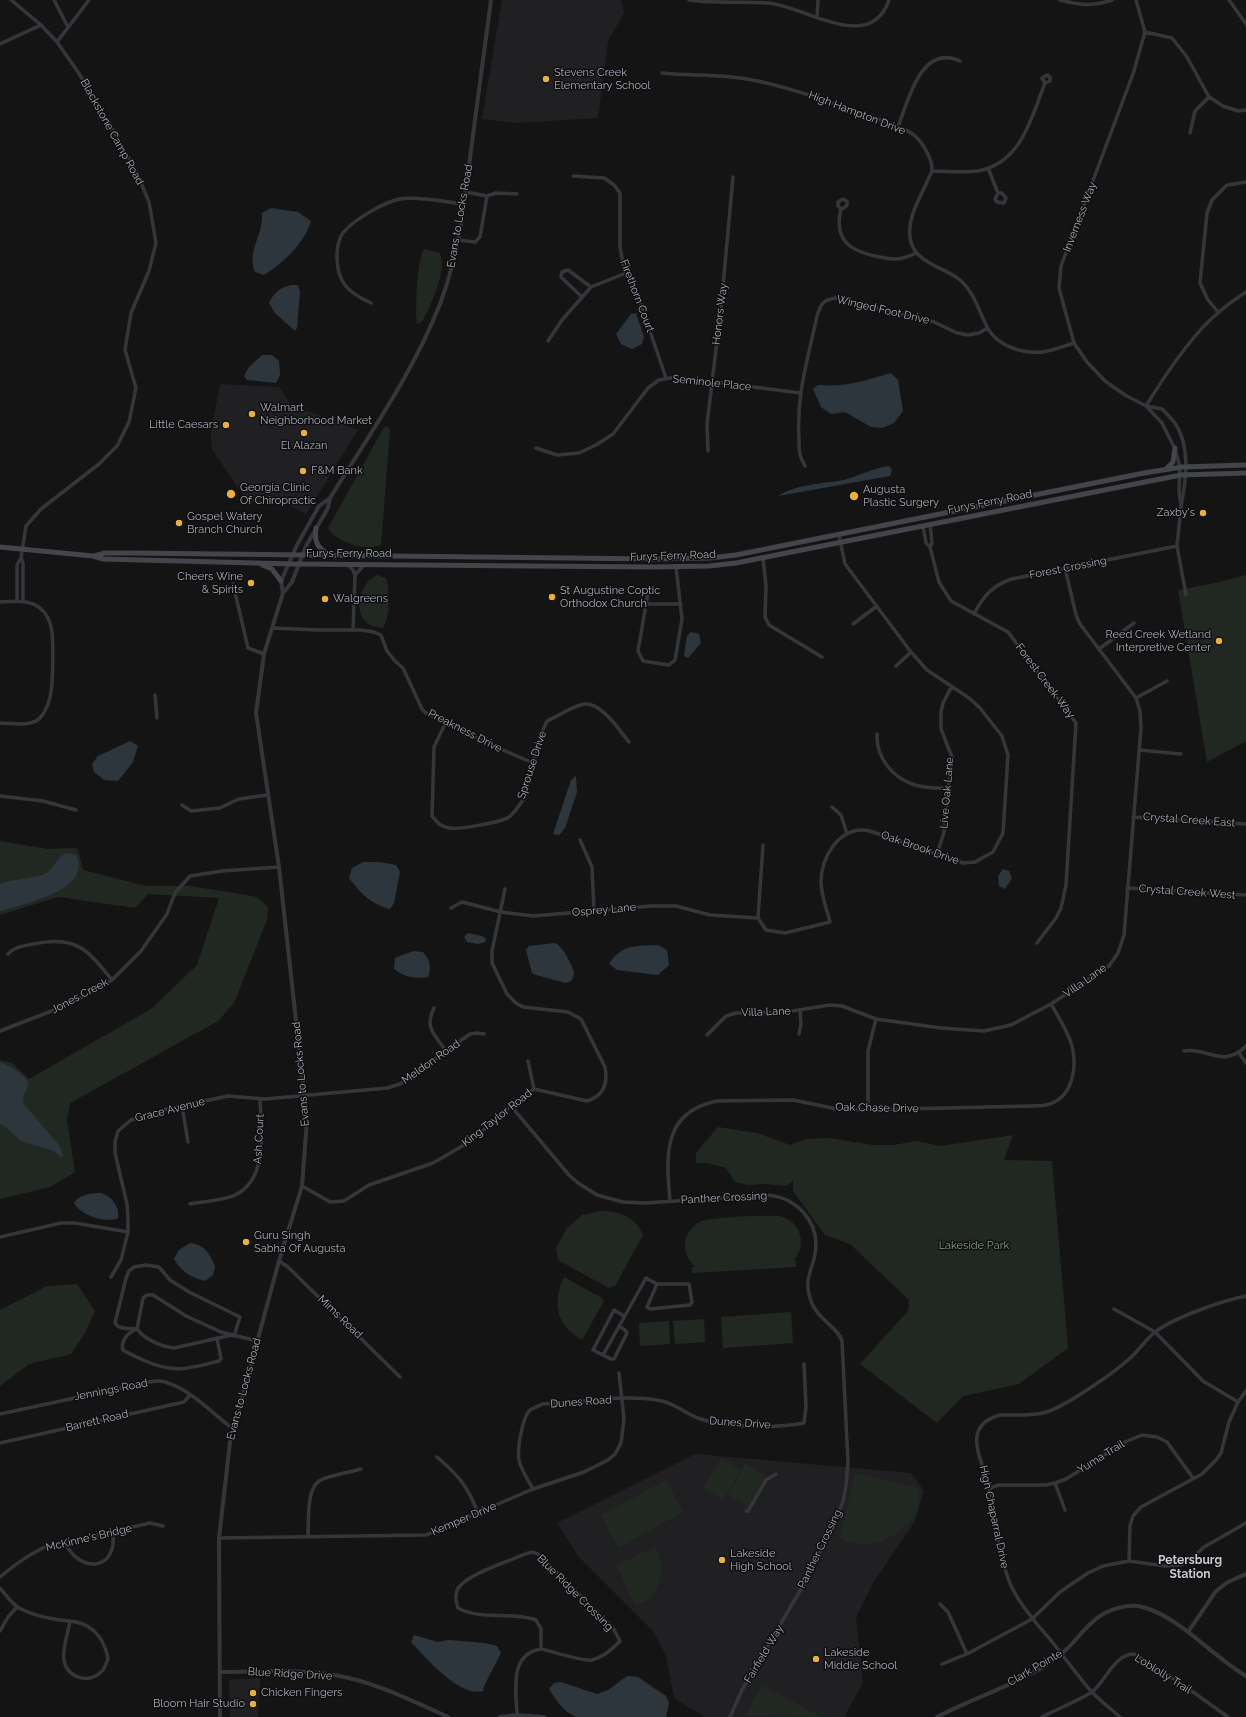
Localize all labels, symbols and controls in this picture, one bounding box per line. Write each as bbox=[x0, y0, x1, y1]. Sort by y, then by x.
place label: Stevens Creek Elementary School bbox=[554, 66, 651, 92]
marker: Stevens Creek Elementary School bbox=[541, 74, 551, 84]
street label: Blackstone Camp Road bbox=[77, 77, 147, 187]
street label: High Hampton Drive bbox=[807, 88, 907, 138]
street label: Evans to Locks Road bbox=[444, 163, 476, 269]
street label: Inverness Way bbox=[1061, 180, 1099, 254]
street label: Firethorn Court bbox=[617, 258, 657, 334]
street label: Honors Way bbox=[710, 282, 730, 346]
street label: Winged Foot Drive bbox=[835, 293, 931, 327]
street label: Seminole Place bbox=[672, 372, 752, 394]
place label: Walmart Neighborhood Market bbox=[260, 401, 372, 427]
marker: Walmart Neighborhood Market bbox=[247, 409, 257, 419]
place label: Little Caesars bbox=[149, 418, 218, 432]
marker: Little Caesars bbox=[221, 420, 231, 430]
marker: El Alazan bbox=[299, 428, 309, 438]
place label: El Alazan bbox=[281, 439, 327, 453]
place label: F&M Bank bbox=[311, 464, 363, 478]
marker: F&M Bank bbox=[298, 466, 308, 476]
place label: Georgia Clinic Of Chiropractic bbox=[240, 481, 316, 507]
place label: Augusta Plastic Surgery bbox=[863, 483, 939, 509]
street label: Furys Ferry Road bbox=[947, 487, 1033, 517]
marker: Georgia Clinic Of Chiropractic bbox=[225, 488, 237, 500]
marker: Augusta Plastic Surgery bbox=[848, 490, 860, 502]
place label: Zaxby's bbox=[1157, 506, 1195, 520]
marker: Zaxby's bbox=[1198, 508, 1208, 518]
place label: Gospel Watery Branch Church bbox=[187, 510, 263, 536]
marker: Gospel Watery Branch Church bbox=[174, 518, 184, 528]
street label: Furys Ferry Road bbox=[306, 547, 392, 561]
street label: Furys Ferry Road bbox=[630, 548, 716, 564]
street label: Forest Crossing bbox=[1028, 554, 1108, 582]
place label: Cheers Wine & Spirits bbox=[177, 570, 243, 596]
marker: Cheers Wine & Spirits bbox=[246, 578, 256, 588]
place label: St Augustine Coptic Orthodox Church bbox=[560, 584, 660, 610]
place label: Walgreens bbox=[333, 592, 388, 606]
marker: St Augustine Coptic Orthodox Church bbox=[547, 592, 557, 602]
marker: Walgreens bbox=[320, 594, 330, 604]
place label: Reed Creek Wetland Interpretive Center bbox=[1106, 628, 1211, 654]
marker: Reed Creek Wetland Interpretive Center bbox=[1214, 636, 1224, 646]
street label: Forest Creek Way bbox=[1013, 641, 1077, 721]
street label: Preakness Drive bbox=[426, 707, 504, 755]
street label: Sprouse Drive bbox=[515, 729, 549, 801]
street label: Live Oak Lane bbox=[937, 757, 957, 829]
street label: Crystal Creek East bbox=[1142, 810, 1236, 830]
street label: Oak Brook Drive bbox=[879, 828, 961, 868]
street label: Crystal Creek West bbox=[1138, 882, 1236, 902]
street label: Osprey Lane bbox=[571, 901, 637, 919]
street label: Villa Lane bbox=[1061, 961, 1109, 1001]
street label: Jones Creek bbox=[49, 975, 111, 1017]
street label: Villa Lane bbox=[741, 1005, 791, 1019]
street label: Evans to Locks Road bbox=[290, 1021, 312, 1127]
street label: Meldon Road bbox=[399, 1037, 463, 1087]
street label: King Taylor Road bbox=[459, 1087, 535, 1149]
street label: Grace Avenue bbox=[134, 1095, 206, 1125]
street label: Oak Chase Drive bbox=[835, 1101, 919, 1115]
street label: Ash Court bbox=[251, 1114, 267, 1164]
street label: Panther Crossing bbox=[681, 1189, 767, 1207]
place label: Guru Singh Sabha Of Augusta bbox=[254, 1229, 346, 1255]
marker: Guru Singh Sabha Of Augusta bbox=[241, 1237, 251, 1247]
park label: Lakeside Park bbox=[939, 1239, 1009, 1253]
street label: Mims Road bbox=[315, 1293, 365, 1341]
street label: Evans to Locks Road bbox=[224, 1337, 264, 1441]
street label: Jennings Road bbox=[73, 1376, 149, 1404]
street label: Dunes Road bbox=[550, 1393, 612, 1411]
street label: Barrett Road bbox=[64, 1407, 130, 1435]
street label: Dunes Drive bbox=[709, 1414, 771, 1432]
street label: Yuma Trail bbox=[1075, 1437, 1127, 1477]
street label: High Chaparral Drive bbox=[977, 1464, 1011, 1570]
street label: Kemper Drive bbox=[429, 1499, 499, 1539]
street label: Panther Crossing bbox=[795, 1507, 845, 1591]
street label: McKinne's Bridge bbox=[45, 1522, 133, 1554]
place label: Lakeside High School bbox=[730, 1547, 792, 1573]
street label: Blue Ridge Crossing bbox=[534, 1552, 616, 1634]
district label: Petersburg Station bbox=[1158, 1553, 1222, 1581]
marker: Lakeside High School bbox=[717, 1555, 727, 1565]
street label: Fairfield Way bbox=[742, 1623, 786, 1685]
place label: Lakeside Middle School bbox=[824, 1646, 897, 1672]
street label: Clark Pointe bbox=[1005, 1647, 1065, 1689]
street label: Loblolly Trail bbox=[1132, 1651, 1194, 1697]
marker: Lakeside Middle School bbox=[811, 1654, 821, 1664]
street label: Blue Ridge Drive bbox=[247, 1665, 333, 1683]
place label: Chicken Fingers bbox=[261, 1686, 342, 1700]
marker: Chicken Fingers bbox=[248, 1688, 258, 1698]
place label: Bloom Hair Studio bbox=[153, 1697, 245, 1711]
marker: Bloom Hair Studio bbox=[248, 1699, 258, 1709]

